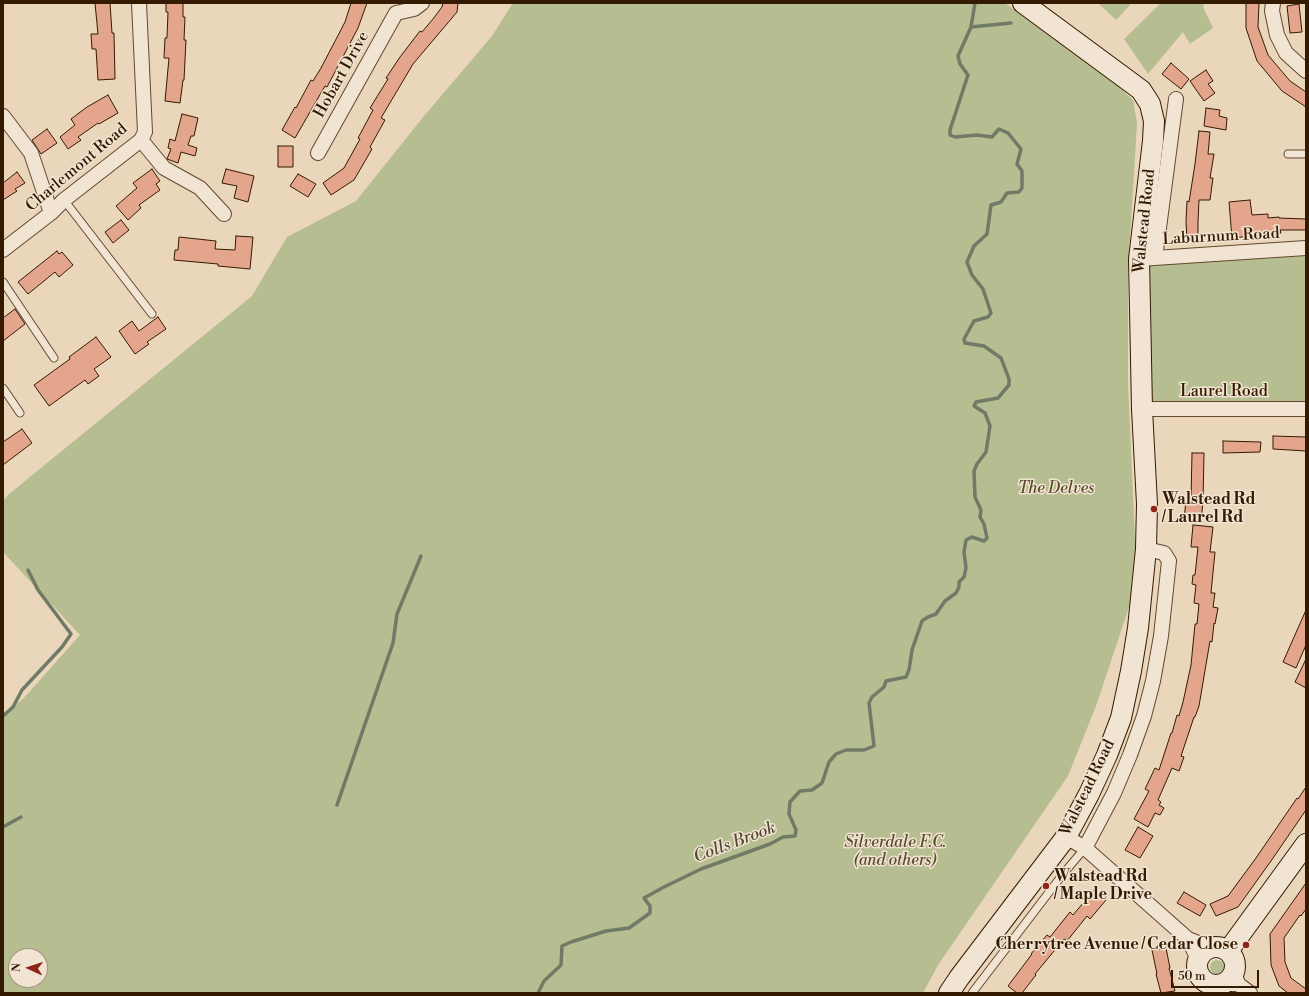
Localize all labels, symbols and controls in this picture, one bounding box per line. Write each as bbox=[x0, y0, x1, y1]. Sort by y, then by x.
street label: Hobart Drive bbox=[310, 28, 374, 122]
street label: Charlemont Road bbox=[22, 120, 132, 216]
street label: Walstead Road bbox=[1130, 168, 1160, 274]
street label: Laburnum Road bbox=[1162, 224, 1280, 250]
street label: Laurel Road bbox=[1180, 382, 1268, 402]
park label: The Delves bbox=[1018, 479, 1094, 499]
place label: Walstead Rd / Laurel Rd bbox=[1162, 490, 1256, 528]
marker: Walstead Rd / Laurel Rd bbox=[1149, 504, 1159, 514]
street label: Walstead Road bbox=[1056, 737, 1120, 839]
water label: Colls Brook bbox=[691, 818, 779, 868]
park label: Silverdale F.C. (and others) bbox=[844, 833, 946, 871]
place label: Walstead Rd / Maple Drive bbox=[1054, 867, 1152, 905]
marker: Walstead Rd / Maple Drive bbox=[1041, 881, 1051, 891]
place label: Cherrytree Avenue / Cedar Close bbox=[995, 935, 1238, 955]
marker: Cherrytree Avenue / Cedar Close bbox=[1241, 940, 1251, 950]
north arrow bbox=[8, 948, 48, 988]
scale bar bbox=[1173, 962, 1261, 988]
text: N bbox=[10, 963, 24, 972]
text: 50 m bbox=[1178, 969, 1206, 984]

